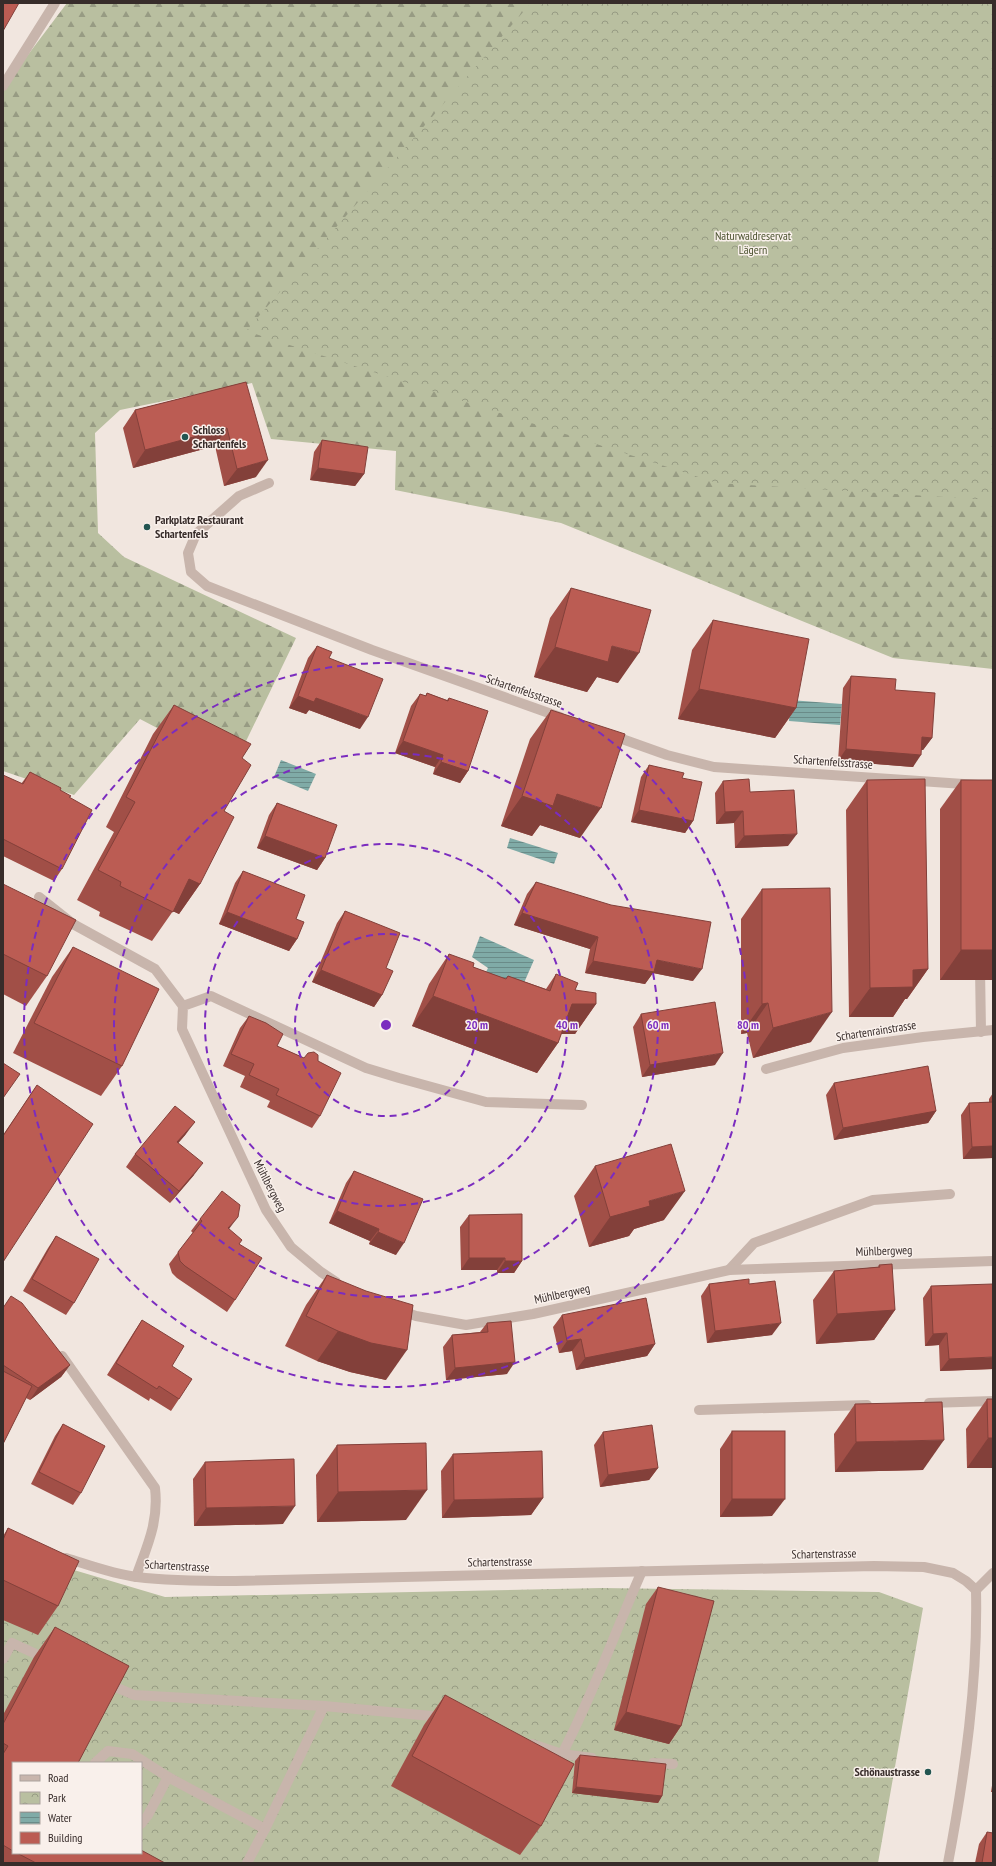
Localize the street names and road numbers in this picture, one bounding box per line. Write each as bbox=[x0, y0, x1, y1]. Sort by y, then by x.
street label: Schartenfelsstrasse bbox=[484, 670, 564, 711]
street label: Schartenfelsstrasse bbox=[793, 751, 873, 772]
street label: Schartenrainstrasse bbox=[835, 1017, 917, 1044]
street label: Mühlbergweg bbox=[251, 1157, 290, 1214]
street label: Mühlbergweg bbox=[855, 1242, 913, 1259]
street label: Mühlbergweg bbox=[533, 1280, 591, 1307]
street label: Schartenstrasse bbox=[791, 1545, 857, 1562]
street label: Schartenstrasse bbox=[467, 1553, 533, 1570]
street label: Schartenstrasse bbox=[144, 1556, 210, 1575]

